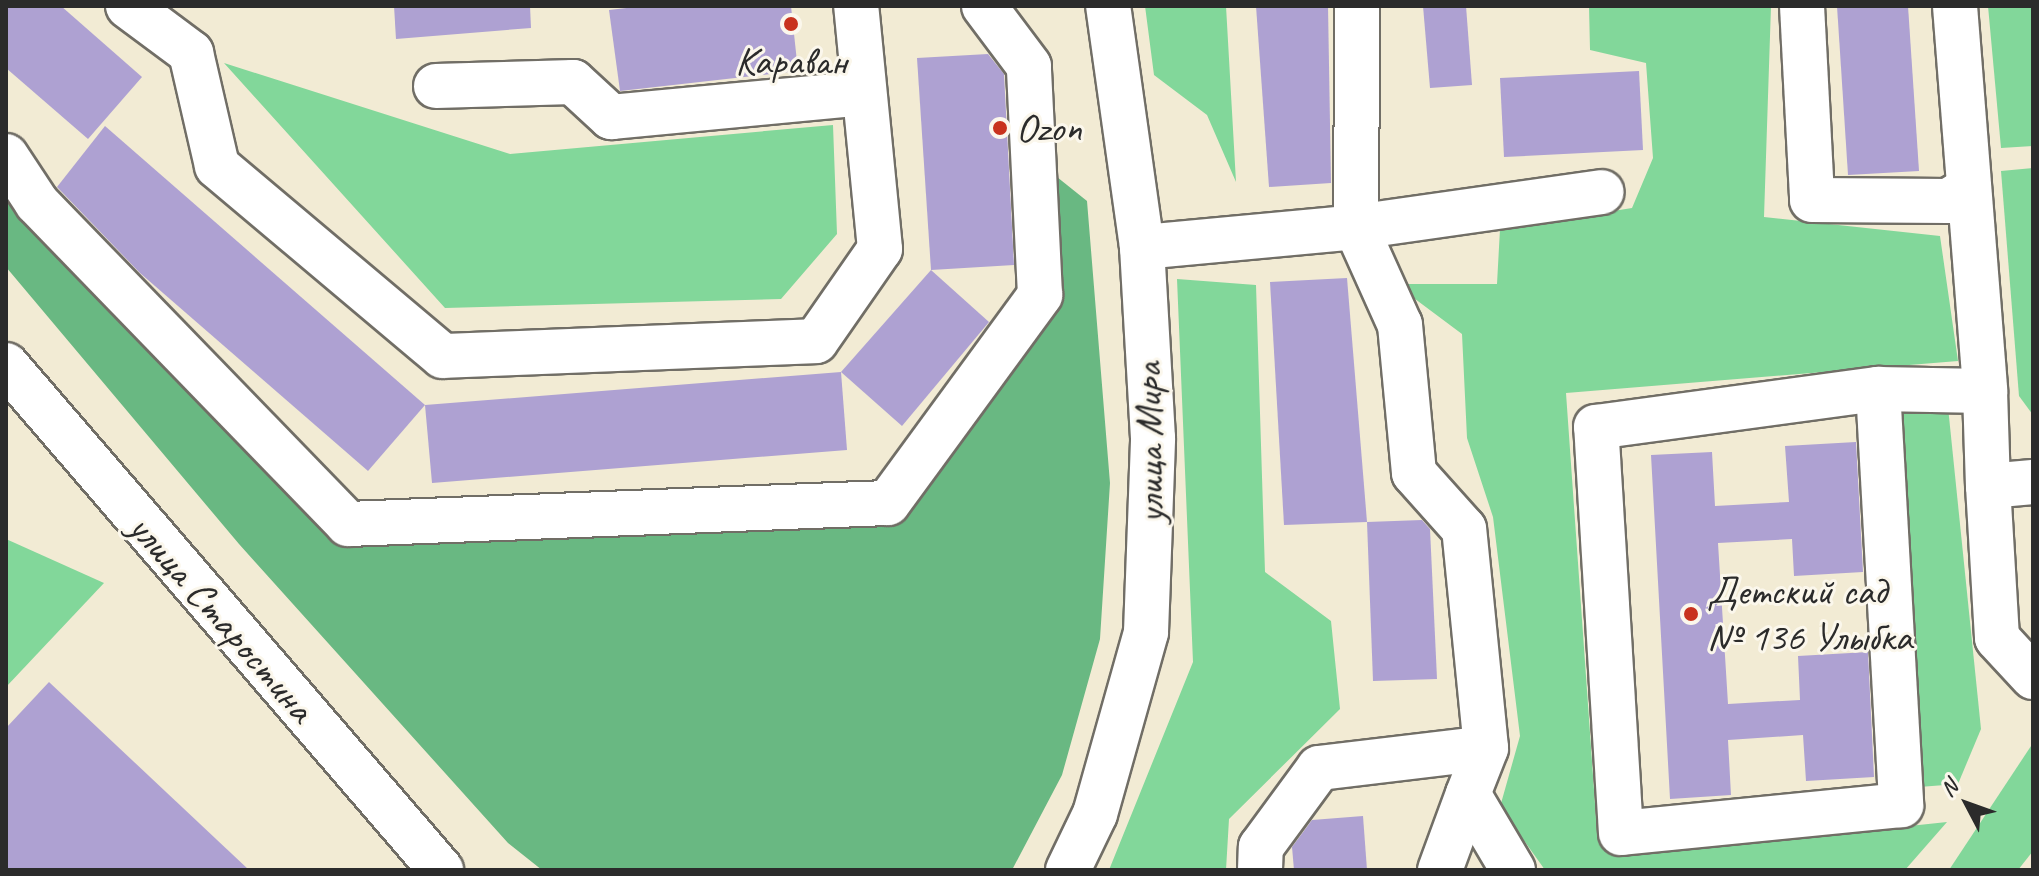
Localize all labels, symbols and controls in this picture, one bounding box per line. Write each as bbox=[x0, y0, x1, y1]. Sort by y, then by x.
marker: Караван bbox=[782, 15, 800, 33]
place label: Караван bbox=[735, 37, 847, 85]
place label: Ozon bbox=[1016, 104, 1082, 152]
marker: Ozon bbox=[991, 119, 1009, 137]
street label: улица Мира bbox=[1124, 362, 1174, 524]
street label: улица Старостина bbox=[120, 505, 324, 731]
place label: Детский сад № 136 Улыбка bbox=[1707, 567, 1912, 661]
marker: Детский сад № 136 Улыбка bbox=[1682, 605, 1700, 623]
north arrow bbox=[1927, 764, 2007, 844]
text: N bbox=[1934, 774, 1964, 803]

